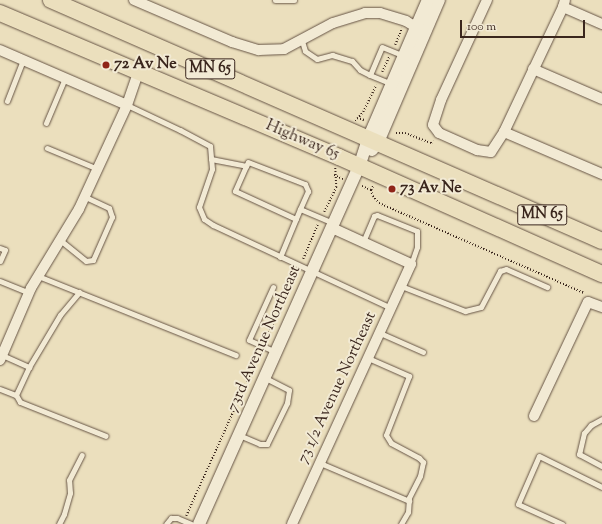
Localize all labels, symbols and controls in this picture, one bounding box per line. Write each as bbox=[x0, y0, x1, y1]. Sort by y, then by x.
scale bar bbox=[462, 12, 587, 38]
text: 100 m bbox=[467, 18, 496, 36]
place label: 72 Av Ne bbox=[114, 55, 177, 75]
road number: MN 65 bbox=[185, 56, 235, 82]
marker: 72 Av Ne bbox=[101, 60, 111, 70]
street label: Highway 65 bbox=[262, 117, 342, 165]
place label: 73 Av Ne bbox=[400, 179, 462, 199]
marker: 73 Av Ne bbox=[387, 184, 397, 194]
road number: MN 65 bbox=[517, 202, 567, 228]
street label: 73rd Avenue Northeast bbox=[224, 263, 306, 415]
street label: 73 1/2 Avenue Northeast bbox=[294, 309, 382, 467]

